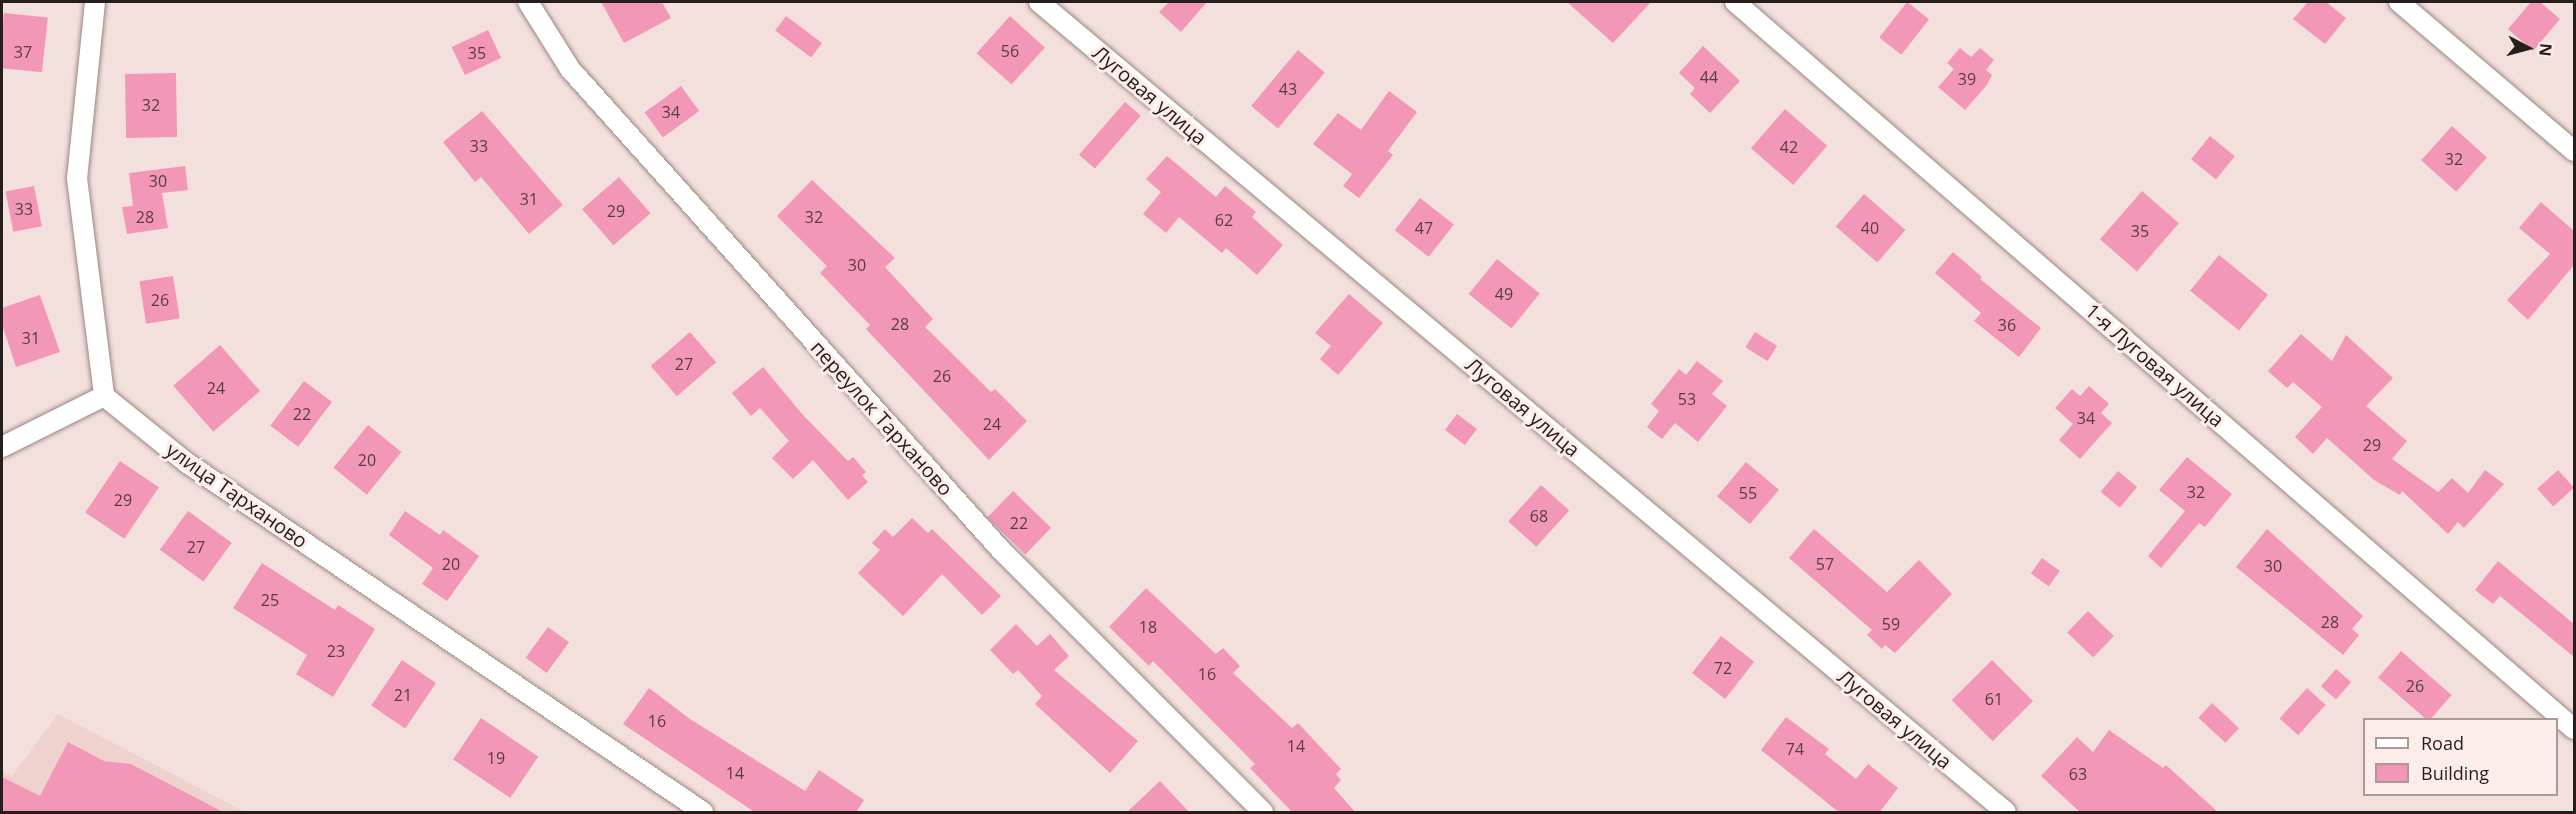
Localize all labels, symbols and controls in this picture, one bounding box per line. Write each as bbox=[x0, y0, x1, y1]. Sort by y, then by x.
north arrow bbox=[2498, 18, 2558, 78]
street label: Луговая улица bbox=[1088, 40, 1212, 150]
house number: 56 bbox=[1001, 41, 1019, 61]
house number: 37 bbox=[14, 42, 32, 62]
text: N bbox=[2534, 42, 2558, 57]
house number: 35 bbox=[468, 43, 486, 63]
house number: 44 bbox=[1700, 67, 1718, 87]
house number: 39 bbox=[1958, 69, 1976, 89]
house number: 43 bbox=[1279, 79, 1297, 99]
house number: 32 bbox=[142, 95, 160, 115]
house number: 34 bbox=[662, 102, 680, 122]
house number: 33 bbox=[470, 136, 488, 156]
house number: 42 bbox=[1780, 137, 1798, 157]
house number: 32 bbox=[2445, 149, 2463, 169]
house number: 30 bbox=[149, 171, 167, 191]
house number: 31 bbox=[520, 189, 538, 209]
house number: 33 bbox=[15, 199, 33, 219]
house number: 29 bbox=[607, 201, 625, 221]
house number: 28 bbox=[136, 207, 154, 227]
house number: 32 bbox=[805, 207, 823, 227]
house number: 62 bbox=[1215, 210, 1233, 230]
house number: 47 bbox=[1415, 218, 1433, 238]
house number: 40 bbox=[1861, 218, 1879, 238]
house number: 35 bbox=[2131, 221, 2149, 241]
house number: 30 bbox=[848, 255, 866, 275]
house number: 49 bbox=[1495, 284, 1513, 304]
house number: 26 bbox=[151, 290, 169, 310]
street label: 1-я Луговая улица bbox=[2081, 298, 2229, 432]
house number: 28 bbox=[891, 314, 909, 334]
house number: 36 bbox=[1998, 315, 2016, 335]
house number: 31 bbox=[22, 328, 40, 348]
street label: переулок Тарханово bbox=[806, 336, 958, 500]
street label: Луговая улица bbox=[1461, 352, 1585, 462]
house number: 27 bbox=[675, 354, 693, 374]
house number: 26 bbox=[933, 366, 951, 386]
house number: 24 bbox=[207, 378, 225, 398]
house number: 53 bbox=[1678, 389, 1696, 409]
house number: 22 bbox=[293, 404, 311, 424]
house number: 34 bbox=[2077, 408, 2095, 428]
house number: 24 bbox=[983, 414, 1001, 434]
house number: 29 bbox=[2363, 435, 2381, 455]
street label: улица Тарханово bbox=[162, 437, 312, 553]
house number: 20 bbox=[358, 450, 376, 470]
house number: 32 bbox=[2187, 482, 2205, 502]
house number: 55 bbox=[1739, 483, 1757, 503]
house number: 29 bbox=[114, 490, 132, 510]
house number: 68 bbox=[1530, 506, 1548, 526]
house number: 22 bbox=[1010, 513, 1028, 533]
house number: 27 bbox=[187, 537, 205, 557]
house number: 20 bbox=[442, 554, 460, 574]
house number: 57 bbox=[1816, 554, 1834, 574]
house number: 30 bbox=[2264, 556, 2282, 576]
house number: 25 bbox=[261, 590, 279, 610]
house number: 28 bbox=[2321, 612, 2339, 632]
house number: 59 bbox=[1882, 614, 1900, 634]
house number: 18 bbox=[1139, 617, 1157, 637]
house number: 23 bbox=[327, 641, 345, 661]
house number: 72 bbox=[1714, 658, 1732, 678]
house number: 16 bbox=[1198, 664, 1216, 684]
street label: Луговая улица bbox=[1833, 664, 1957, 774]
house number: 26 bbox=[2406, 676, 2424, 696]
house number: 21 bbox=[394, 685, 412, 705]
house number: 61 bbox=[1985, 689, 2003, 709]
house number: 16 bbox=[648, 711, 666, 731]
legend bbox=[2363, 718, 2558, 796]
text: Road bbox=[2421, 731, 2464, 755]
house number: 14 bbox=[1287, 736, 1305, 756]
house number: 74 bbox=[1786, 739, 1804, 759]
house number: 19 bbox=[487, 748, 505, 768]
text: Building bbox=[2421, 761, 2489, 785]
house number: 14 bbox=[726, 763, 744, 783]
house number: 63 bbox=[2069, 764, 2087, 784]

